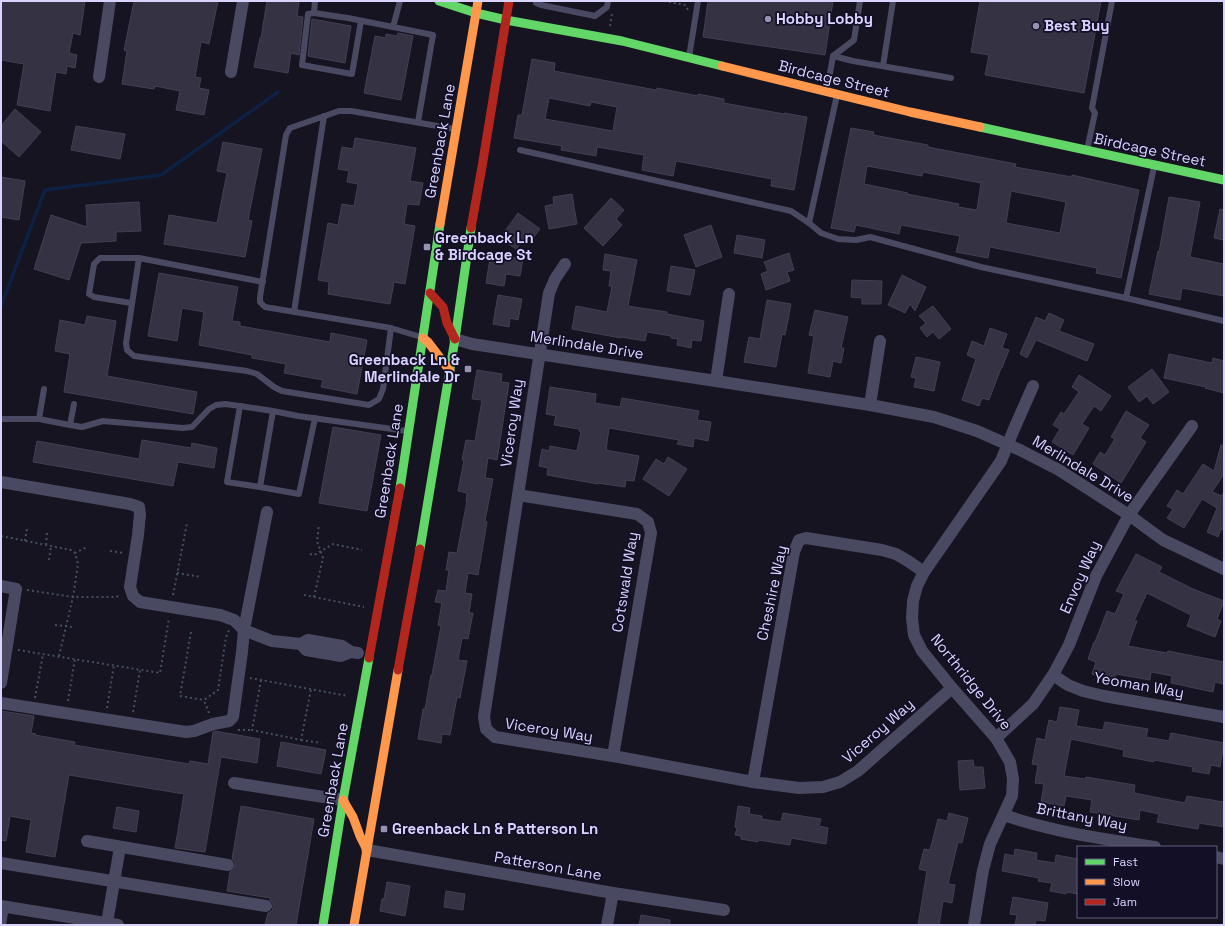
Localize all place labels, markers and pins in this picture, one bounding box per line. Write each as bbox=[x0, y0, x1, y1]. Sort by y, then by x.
place label: Hobby Lobby bbox=[776, 9, 873, 28]
marker: Hobby Lobby bbox=[763, 14, 773, 24]
place label: Best Buy bbox=[1044, 16, 1109, 35]
marker: Best Buy bbox=[1031, 21, 1041, 31]
place label: Greenback Ln & Birdcage St bbox=[435, 228, 534, 264]
marker: Greenback Ln & Birdcage St bbox=[422, 242, 432, 252]
place label: Greenback Ln & Merlindale Dr bbox=[349, 350, 460, 386]
marker: Greenback Ln & Merlindale Dr bbox=[463, 364, 473, 374]
place label: Greenback Ln & Patterson Ln bbox=[392, 819, 598, 838]
marker: Greenback Ln & Patterson Ln bbox=[379, 824, 389, 834]

